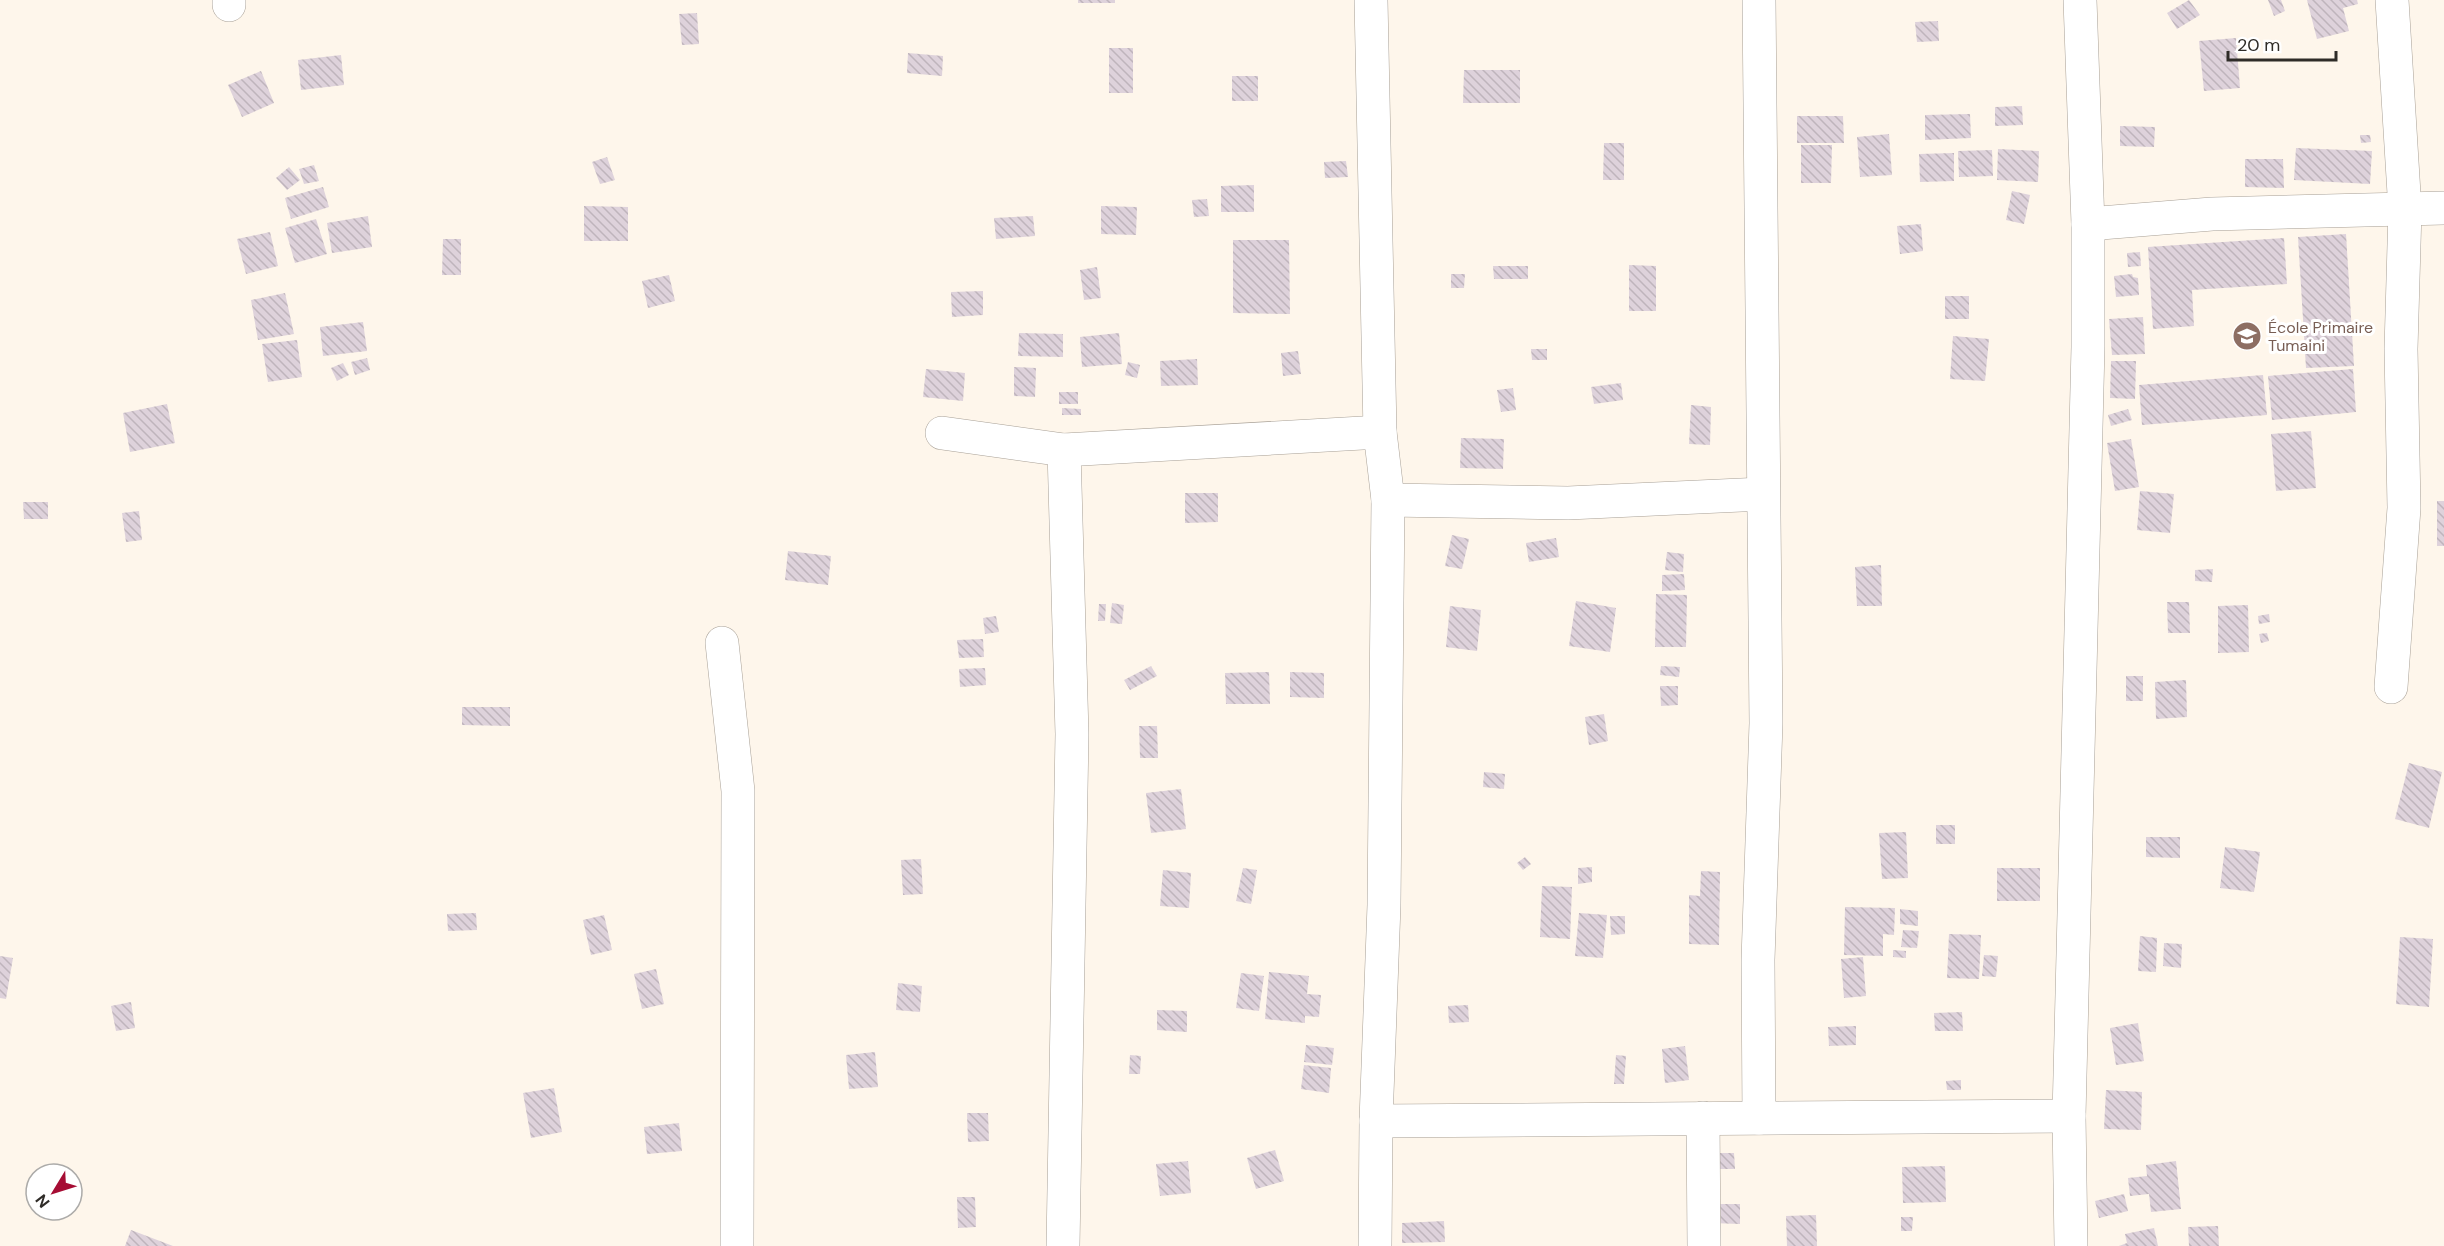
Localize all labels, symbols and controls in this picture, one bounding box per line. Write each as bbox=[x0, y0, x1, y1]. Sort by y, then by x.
scale bar bbox=[2228, 24, 2336, 62]
text: 20 m bbox=[2237, 33, 2280, 57]
place label: École Primaire Tumaini bbox=[2268, 317, 2373, 356]
school or university icon: École Primaire Tumaini bbox=[2231, 320, 2263, 352]
north arrow bbox=[24, 1162, 84, 1222]
text: N bbox=[31, 1190, 54, 1212]

